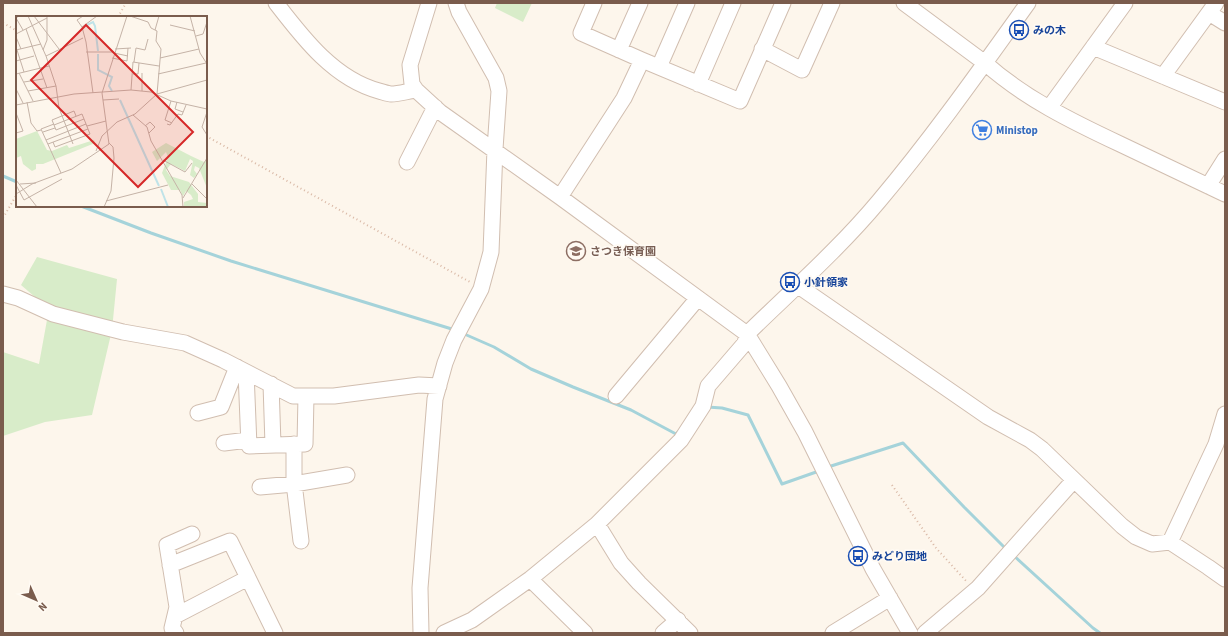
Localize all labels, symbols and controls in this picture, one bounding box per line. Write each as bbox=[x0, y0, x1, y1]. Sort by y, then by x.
inset map bbox=[16, 16, 207, 207]
bus stop icon: みの木 bbox=[1008, 19, 1030, 41]
place label: みの木 bbox=[1033, 23, 1066, 38]
supermarket icon: Ministop bbox=[971, 119, 993, 141]
place label: Ministop bbox=[996, 123, 1038, 138]
school or university icon: さつき保育園 bbox=[565, 240, 587, 262]
place label: さつき保育園 bbox=[590, 244, 656, 259]
bus stop icon: 小針領家 bbox=[779, 271, 801, 293]
place label: 小針領家 bbox=[804, 275, 848, 290]
bus stop icon: みどり団地 bbox=[847, 545, 869, 567]
place label: みどり団地 bbox=[872, 549, 927, 564]
north arrow bbox=[16, 580, 56, 620]
text: N bbox=[35, 599, 51, 615]

